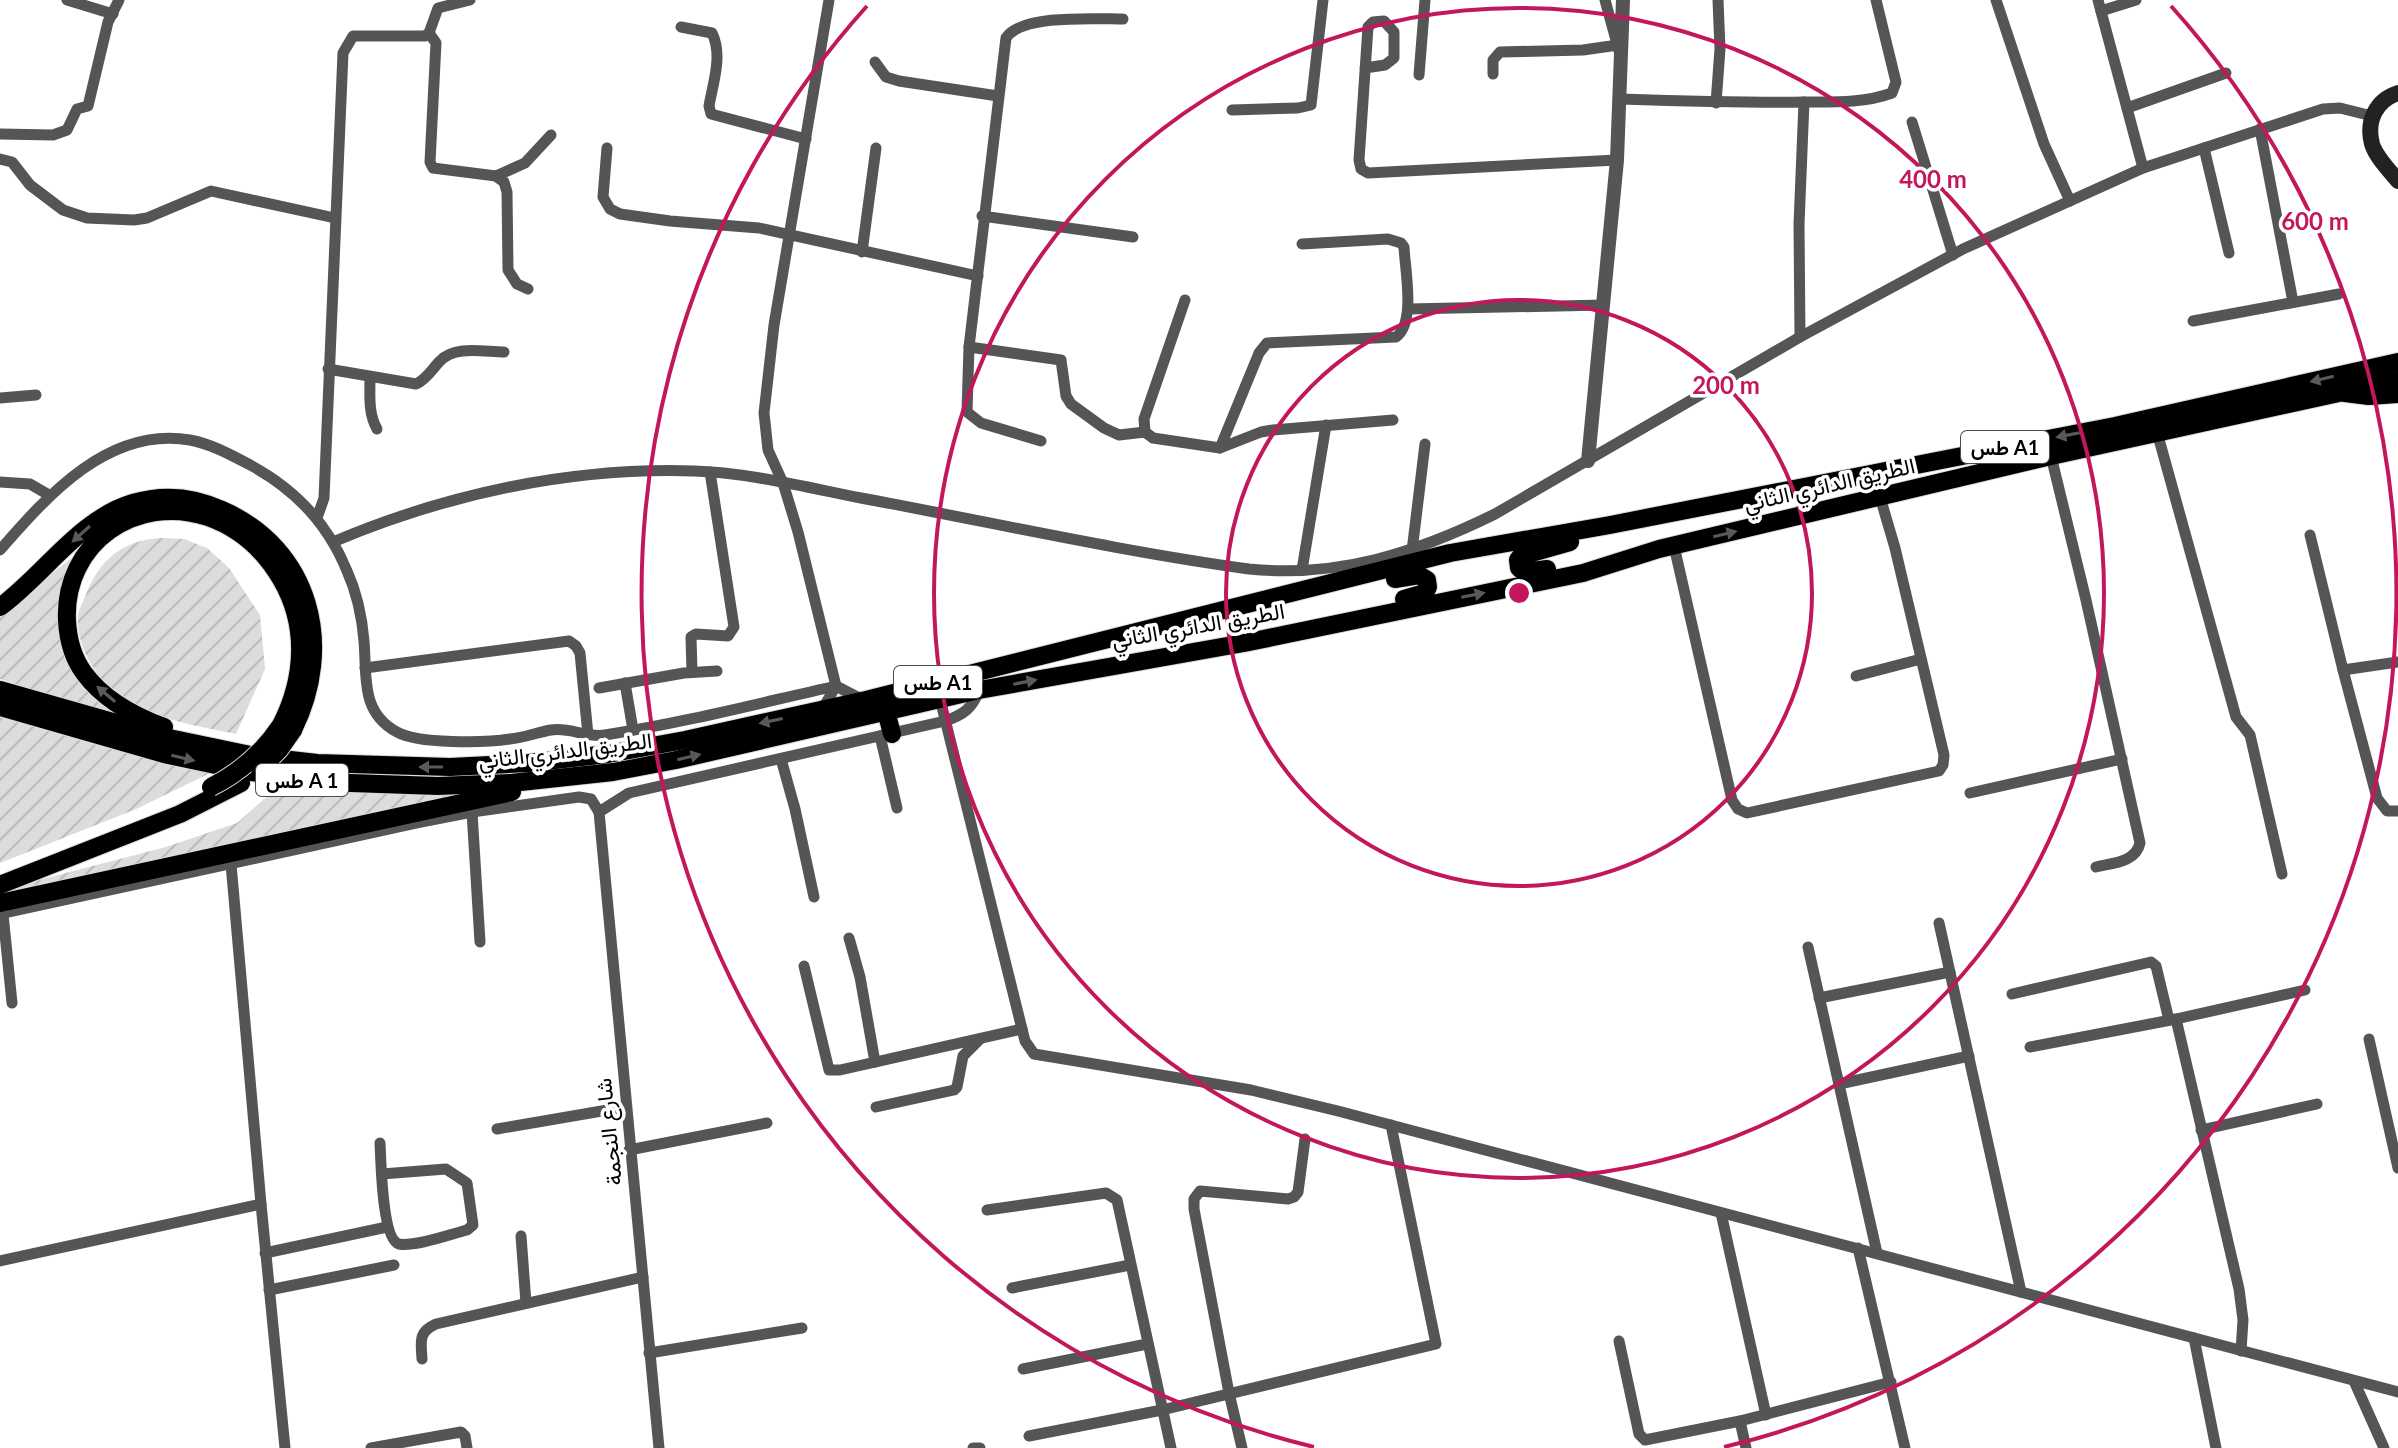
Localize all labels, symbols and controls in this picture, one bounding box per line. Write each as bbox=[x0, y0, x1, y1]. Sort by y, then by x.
text: 400 m bbox=[1899, 164, 1967, 193]
text: 600 m bbox=[2281, 206, 2349, 235]
text: 200 m bbox=[1692, 370, 1760, 399]
one-way arrow bbox=[2309, 373, 2334, 386]
one-way arrow bbox=[2055, 429, 2080, 442]
road number: طس A1 bbox=[1961, 431, 2049, 463]
street label: الطريق الدائري الثاني bbox=[1741, 451, 1919, 523]
one-way arrow bbox=[72, 525, 91, 543]
one-way arrow bbox=[1713, 527, 1738, 540]
centre of rings bbox=[1505, 579, 1533, 607]
one-way arrow bbox=[1460, 588, 1485, 600]
street label: الطريق الدائري الثاني bbox=[1109, 597, 1288, 659]
road number: طس A1 bbox=[894, 666, 982, 698]
one-way arrow bbox=[1013, 675, 1038, 687]
one-way arrow bbox=[96, 686, 116, 703]
one-way arrow bbox=[759, 715, 784, 728]
street label: الطريق الدائري الثاني bbox=[476, 726, 654, 780]
one-way arrow bbox=[677, 750, 702, 763]
one-way arrow bbox=[170, 753, 195, 765]
one-way arrow bbox=[418, 761, 443, 774]
road number: طس A 1 bbox=[256, 764, 348, 796]
street label: شارع النجمة bbox=[589, 1077, 629, 1187]

